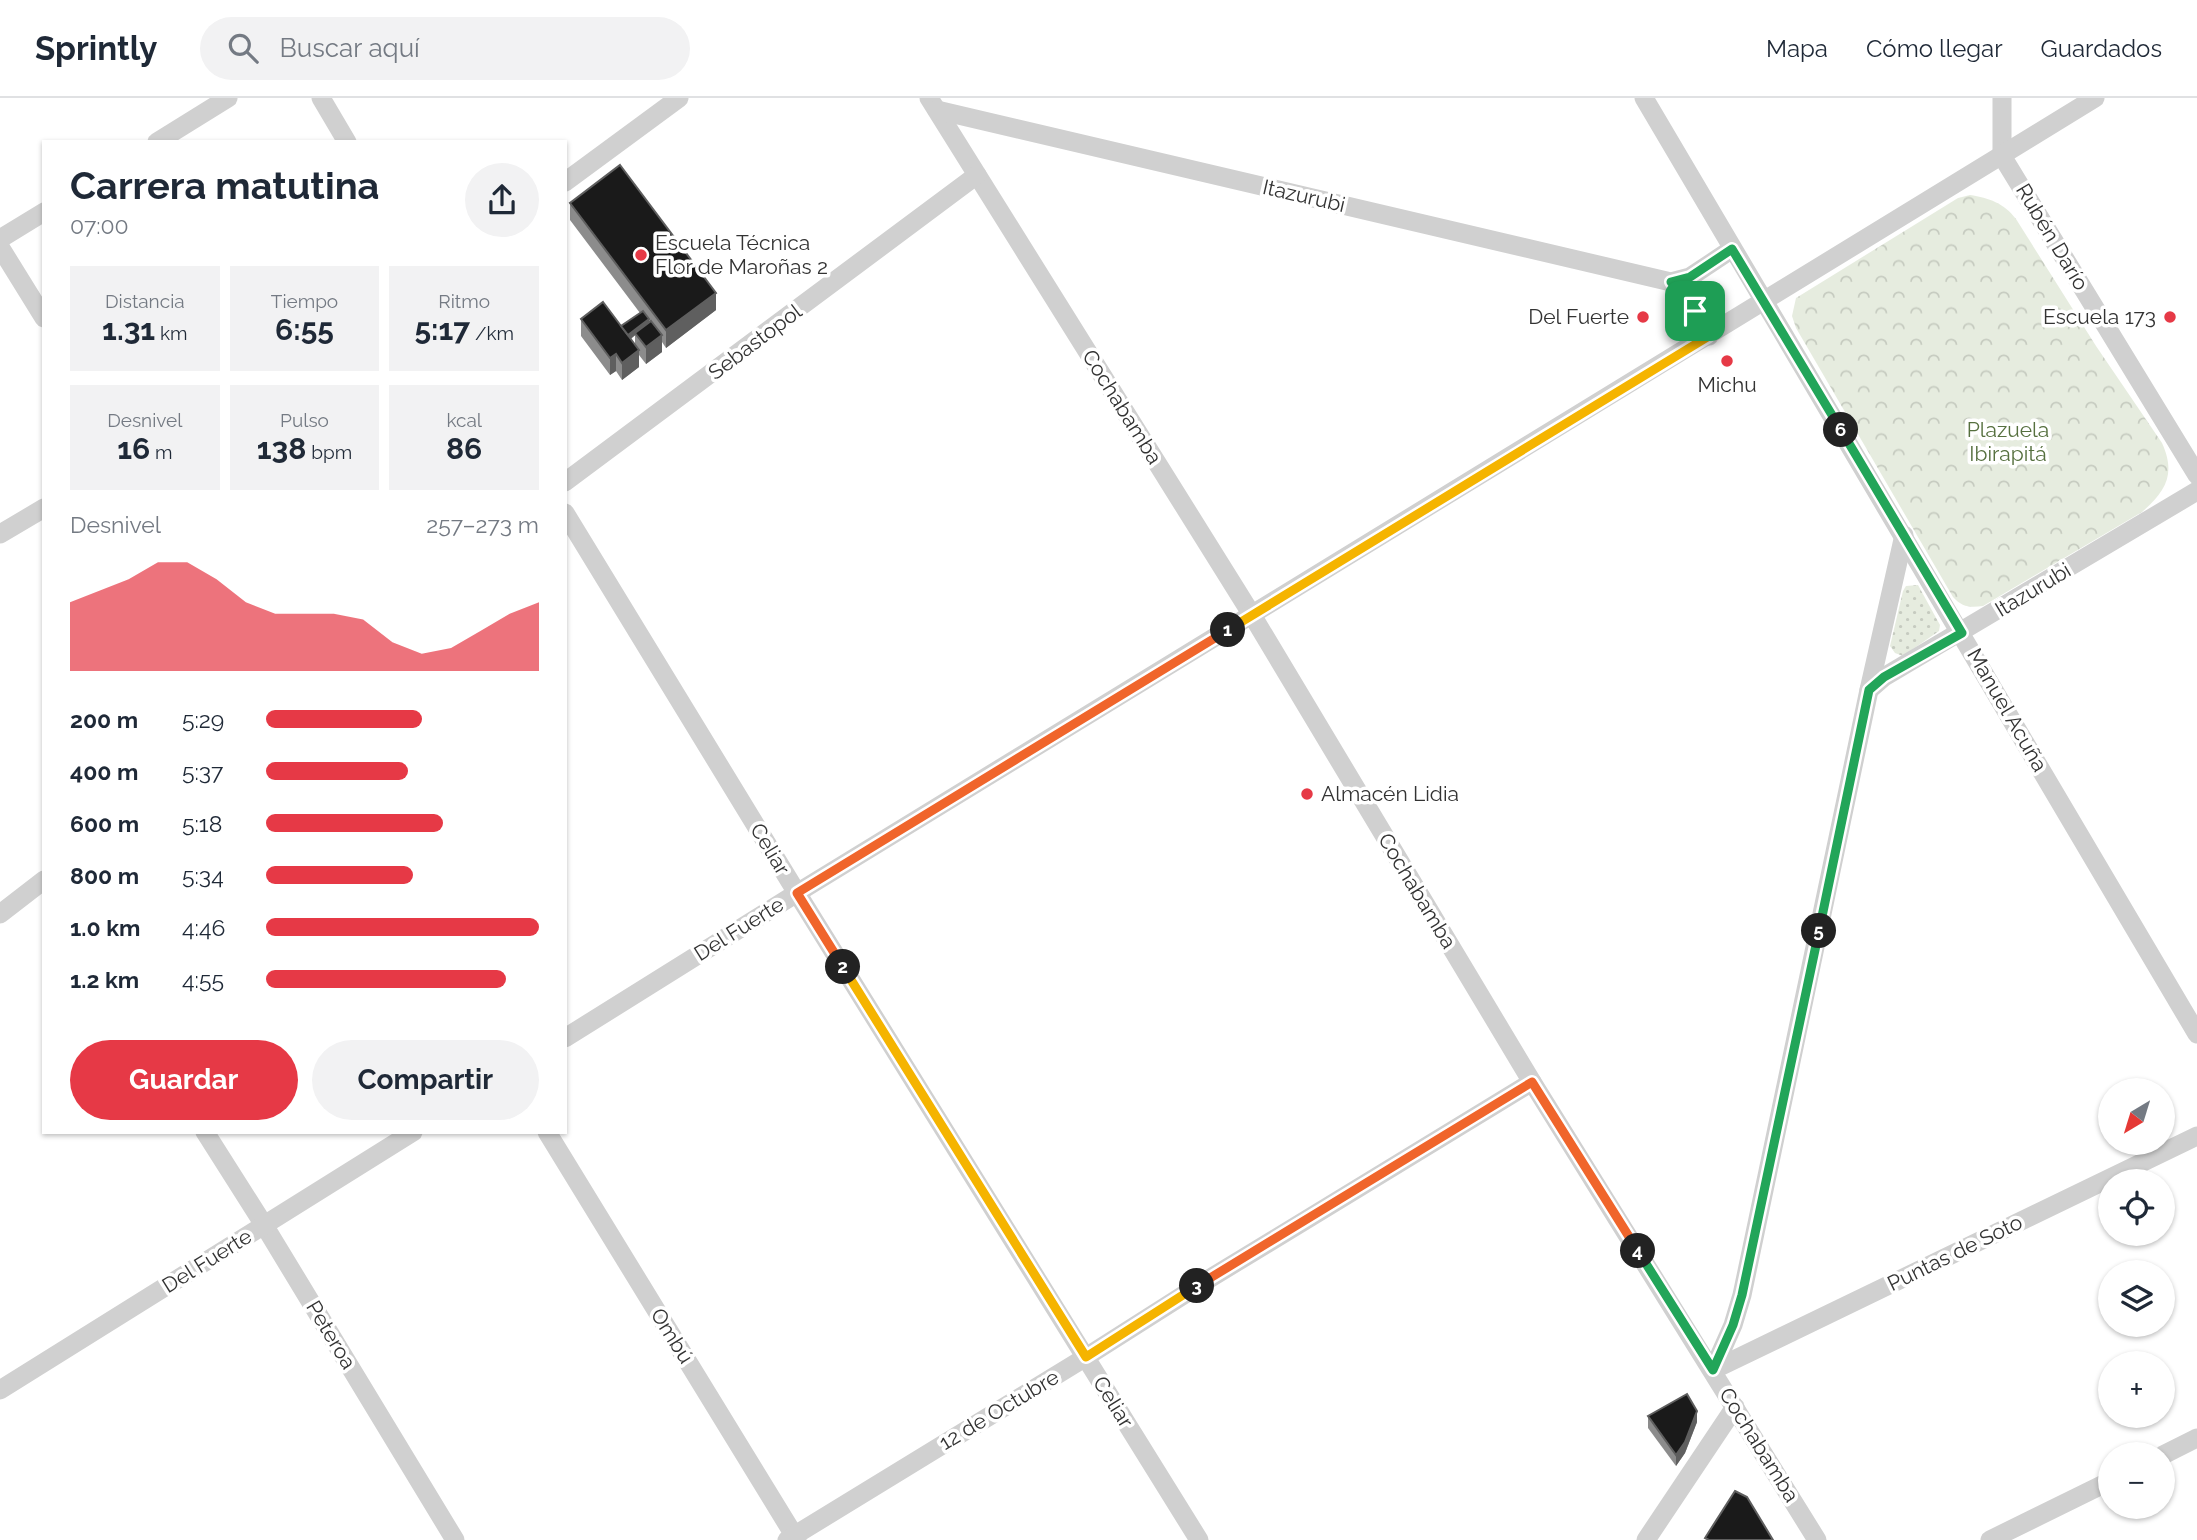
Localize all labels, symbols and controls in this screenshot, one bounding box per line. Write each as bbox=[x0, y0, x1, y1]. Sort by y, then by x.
search box bbox=[200, 17, 690, 80]
text: Sprintly bbox=[35, 29, 158, 68]
icon: search bbox=[224, 29, 262, 67]
text: Buscar aquí bbox=[280, 33, 420, 63]
text: Mapa bbox=[1766, 34, 1828, 63]
text: Cómo llegar bbox=[1866, 34, 2003, 63]
text: Guardados bbox=[2041, 34, 2162, 63]
text: Carrera matutina bbox=[70, 163, 379, 208]
button: share bbox=[465, 163, 539, 237]
street label: Itazurubi bbox=[1260, 174, 1348, 217]
street label: Rubén Darío bbox=[2011, 179, 2094, 295]
text: 07:00 bbox=[70, 212, 129, 239]
place label: Escuela Técnica Flor de Maroñas 2 bbox=[655, 230, 828, 279]
marker: Escuela Técnica Flor de Maroñas 2 bbox=[633, 247, 649, 263]
pin bbox=[1665, 281, 1725, 341]
text: Distancia bbox=[105, 290, 185, 312]
text: Tiempo bbox=[271, 290, 338, 312]
text: Ritmo bbox=[438, 290, 490, 312]
icon: arrive bbox=[1676, 292, 1714, 330]
street label: Sebastopol bbox=[703, 298, 806, 385]
place label: Del Fuerte bbox=[1528, 304, 1629, 329]
place label: Escuela 173 bbox=[2043, 304, 2156, 329]
marker: Del Fuerte bbox=[1635, 309, 1651, 325]
marker: Escuela 173 bbox=[2162, 309, 2178, 325]
text: 1.31 bbox=[102, 312, 155, 347]
text: 6:55 bbox=[275, 312, 334, 347]
text: 5:17 bbox=[414, 312, 470, 347]
text: km bbox=[155, 322, 188, 344]
text: /km bbox=[470, 322, 514, 344]
street label: Cochabamba bbox=[1077, 345, 1168, 469]
marker: Michu bbox=[1719, 353, 1735, 369]
place label: Michu bbox=[1697, 372, 1757, 397]
text: Desnivel bbox=[107, 409, 182, 431]
text: Pulso bbox=[280, 409, 329, 431]
text: kcal bbox=[446, 409, 482, 431]
pin: 6 bbox=[1824, 412, 1858, 448]
park label: Plazuela Ibirapitá bbox=[1967, 417, 2049, 466]
text: 6 bbox=[1835, 418, 1846, 440]
text: 16 bbox=[117, 431, 150, 466]
text: 138 bbox=[257, 431, 306, 466]
text: 86 bbox=[446, 431, 482, 466]
text: m bbox=[150, 441, 173, 463]
text: bpm bbox=[306, 441, 352, 463]
text: Desnivel bbox=[70, 511, 161, 538]
text: 257–273 m bbox=[426, 511, 539, 538]
street label: Itazurubi bbox=[1990, 557, 2075, 622]
pin: 1 bbox=[1210, 612, 1246, 648]
text: 1 bbox=[1223, 618, 1232, 640]
street label: Manuel Acuña bbox=[1962, 644, 2053, 776]
text: 200 m bbox=[70, 706, 138, 733]
text: 5:29 bbox=[182, 706, 224, 733]
text: 400 m bbox=[70, 758, 138, 785]
text: 5:37 bbox=[182, 758, 223, 785]
place label: Almacén Lidia bbox=[1321, 781, 1459, 806]
marker: Almacén Lidia bbox=[1299, 786, 1315, 802]
text: 600 m bbox=[70, 810, 139, 837]
text: 5:18 bbox=[182, 810, 222, 837]
street label: Celiar bbox=[745, 818, 796, 880]
street label: Cochabamba bbox=[1373, 828, 1462, 953]
text: 800 m bbox=[70, 862, 139, 889]
text: 5:34 bbox=[182, 862, 224, 889]
street label: Del Fuerte bbox=[689, 891, 788, 966]
text: 1.0 km bbox=[70, 914, 140, 941]
text: 4:46 bbox=[182, 914, 225, 941]
pin: 5 bbox=[1801, 914, 1836, 948]
text: 5 bbox=[1813, 919, 1824, 941]
pin: 2 bbox=[826, 950, 860, 984]
text: 2 bbox=[837, 955, 848, 977]
text: 1.2 km bbox=[70, 966, 139, 993]
text: 4:55 bbox=[182, 966, 224, 993]
button: Guardar bbox=[70, 1040, 298, 1120]
button: Compartir bbox=[312, 1040, 539, 1120]
north arrow bbox=[2098, 1078, 2175, 1155]
map controls bbox=[2098, 1078, 2175, 1519]
button: locate bbox=[2098, 1169, 2175, 1246]
street label: Puntas de Soto bbox=[1883, 1209, 2026, 1296]
street label: Del Fuerte bbox=[157, 1223, 256, 1298]
pin: 4 bbox=[1620, 1234, 1656, 1268]
text: 4 bbox=[1632, 1239, 1643, 1261]
button: layers bbox=[2098, 1260, 2175, 1337]
pin: 3 bbox=[1180, 1268, 1214, 1304]
text: 3 bbox=[1191, 1274, 1202, 1296]
street label: Peteroa bbox=[301, 1296, 362, 1373]
street label: Ombú bbox=[646, 1303, 699, 1368]
button: + bbox=[2098, 1351, 2175, 1428]
street label: 12 de Octubre bbox=[934, 1364, 1063, 1455]
street label: Celiar bbox=[1088, 1371, 1139, 1433]
street label: Cochabamba bbox=[1714, 1383, 1805, 1507]
button: − bbox=[2098, 1442, 2175, 1519]

